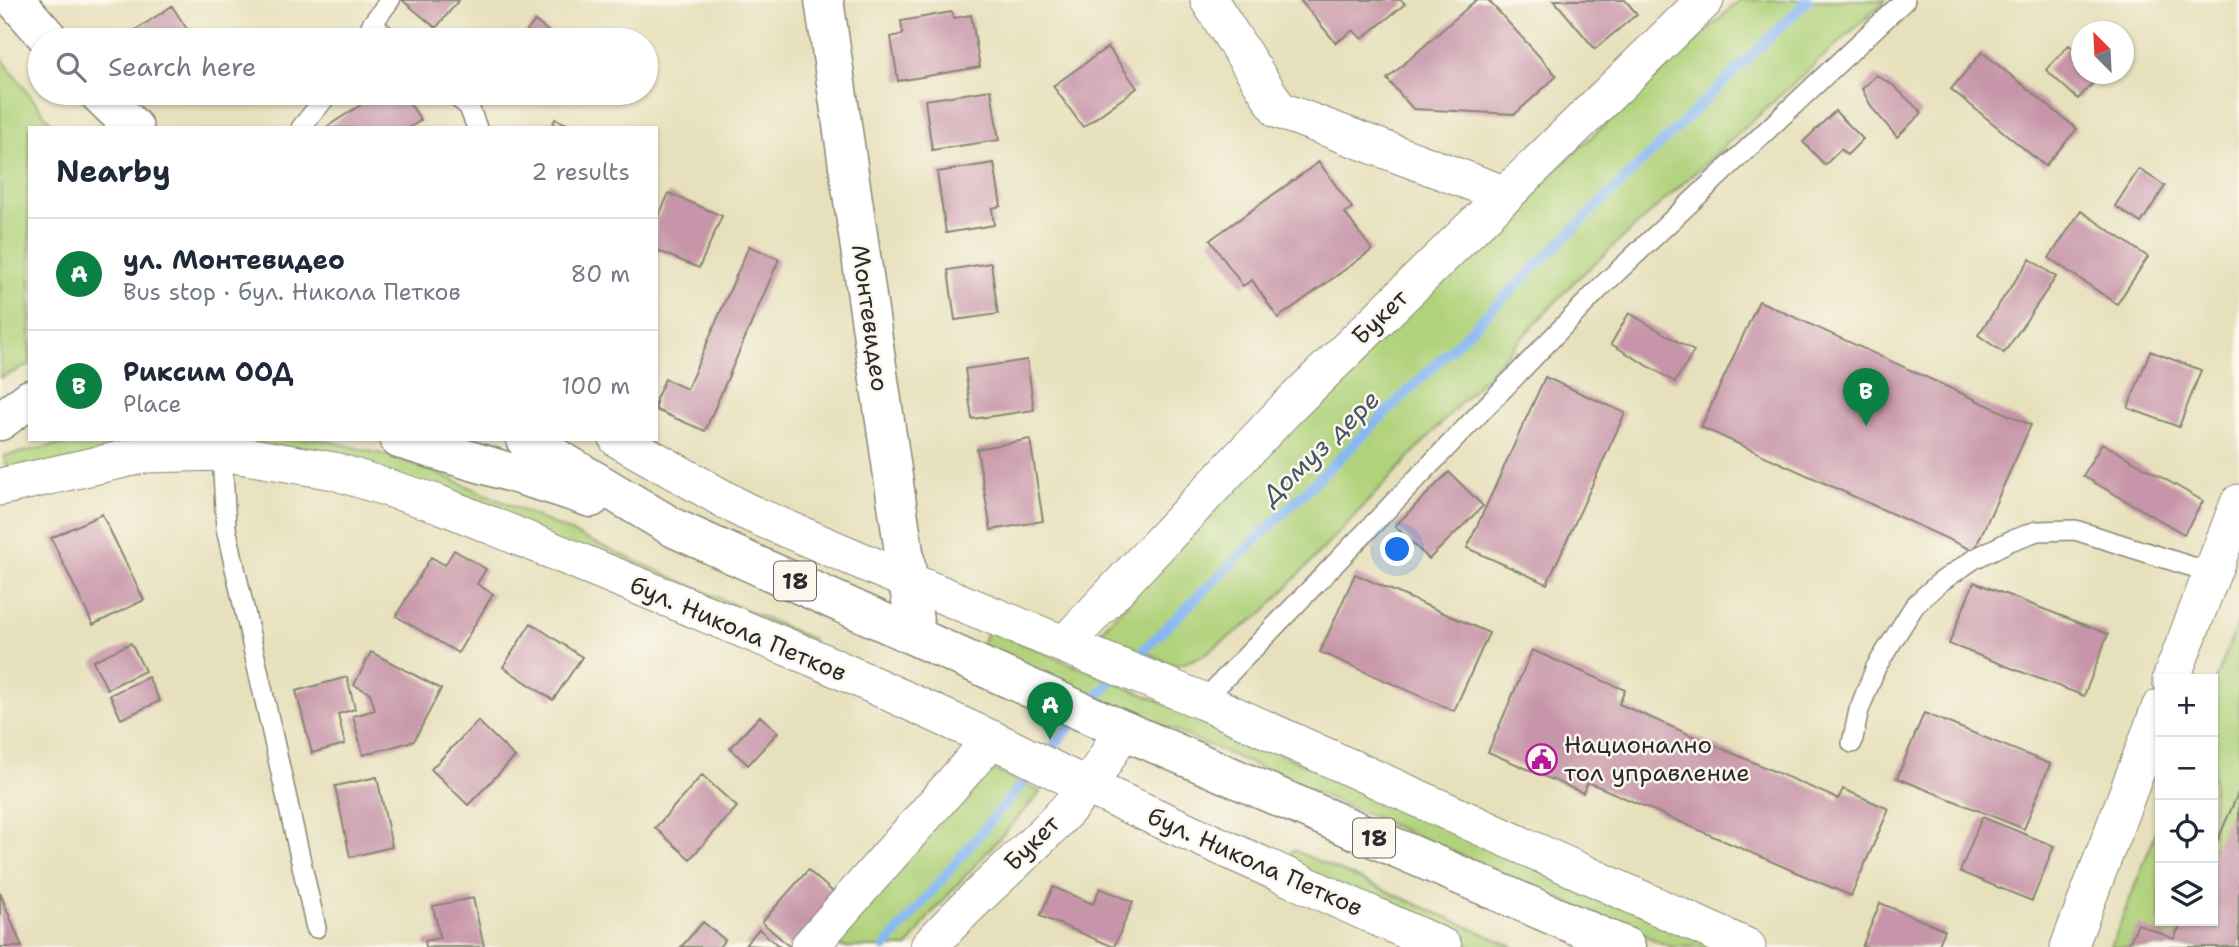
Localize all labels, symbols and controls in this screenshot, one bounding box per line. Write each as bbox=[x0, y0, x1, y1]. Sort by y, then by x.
north arrow bbox=[2071, 21, 2134, 84]
search box bbox=[28, 28, 658, 105]
icon: search bbox=[52, 48, 90, 86]
text: Search here bbox=[108, 49, 257, 84]
text: Nearby bbox=[56, 151, 171, 192]
text: 2 results bbox=[531, 157, 630, 187]
text: ул. Монтевидео bbox=[123, 242, 345, 277]
street label: Монтевидео bbox=[844, 243, 896, 393]
text: A bbox=[70, 259, 88, 289]
text: 80 m bbox=[571, 259, 630, 289]
text: Bus stop · бул. Никола Петков bbox=[123, 277, 461, 307]
street label: Букет bbox=[1345, 282, 1416, 352]
text: Риксим ООД bbox=[123, 354, 293, 389]
pin: B bbox=[1843, 368, 1889, 426]
text: B bbox=[72, 371, 86, 401]
text: 100 m bbox=[561, 371, 630, 401]
water label: Домуз дере bbox=[1252, 382, 1387, 514]
text: Place bbox=[123, 389, 182, 419]
your location bbox=[1380, 532, 1414, 566]
road number: 18 bbox=[774, 562, 816, 600]
street label: бул. Никола Петков bbox=[625, 569, 851, 689]
map controls bbox=[2155, 674, 2218, 926]
button: + bbox=[2155, 674, 2218, 737]
pin: A bbox=[1027, 682, 1073, 740]
place label: Национално тол управление bbox=[1564, 729, 1750, 789]
button: − bbox=[2155, 737, 2218, 800]
public building icon: Национално тол управление bbox=[1524, 742, 1558, 776]
street label: бул. Никола Петков bbox=[1142, 800, 1368, 924]
button: locate bbox=[2155, 800, 2218, 863]
street label: Букет bbox=[997, 808, 1067, 878]
road number: 18 bbox=[1353, 818, 1395, 858]
button: layers bbox=[2155, 863, 2218, 926]

